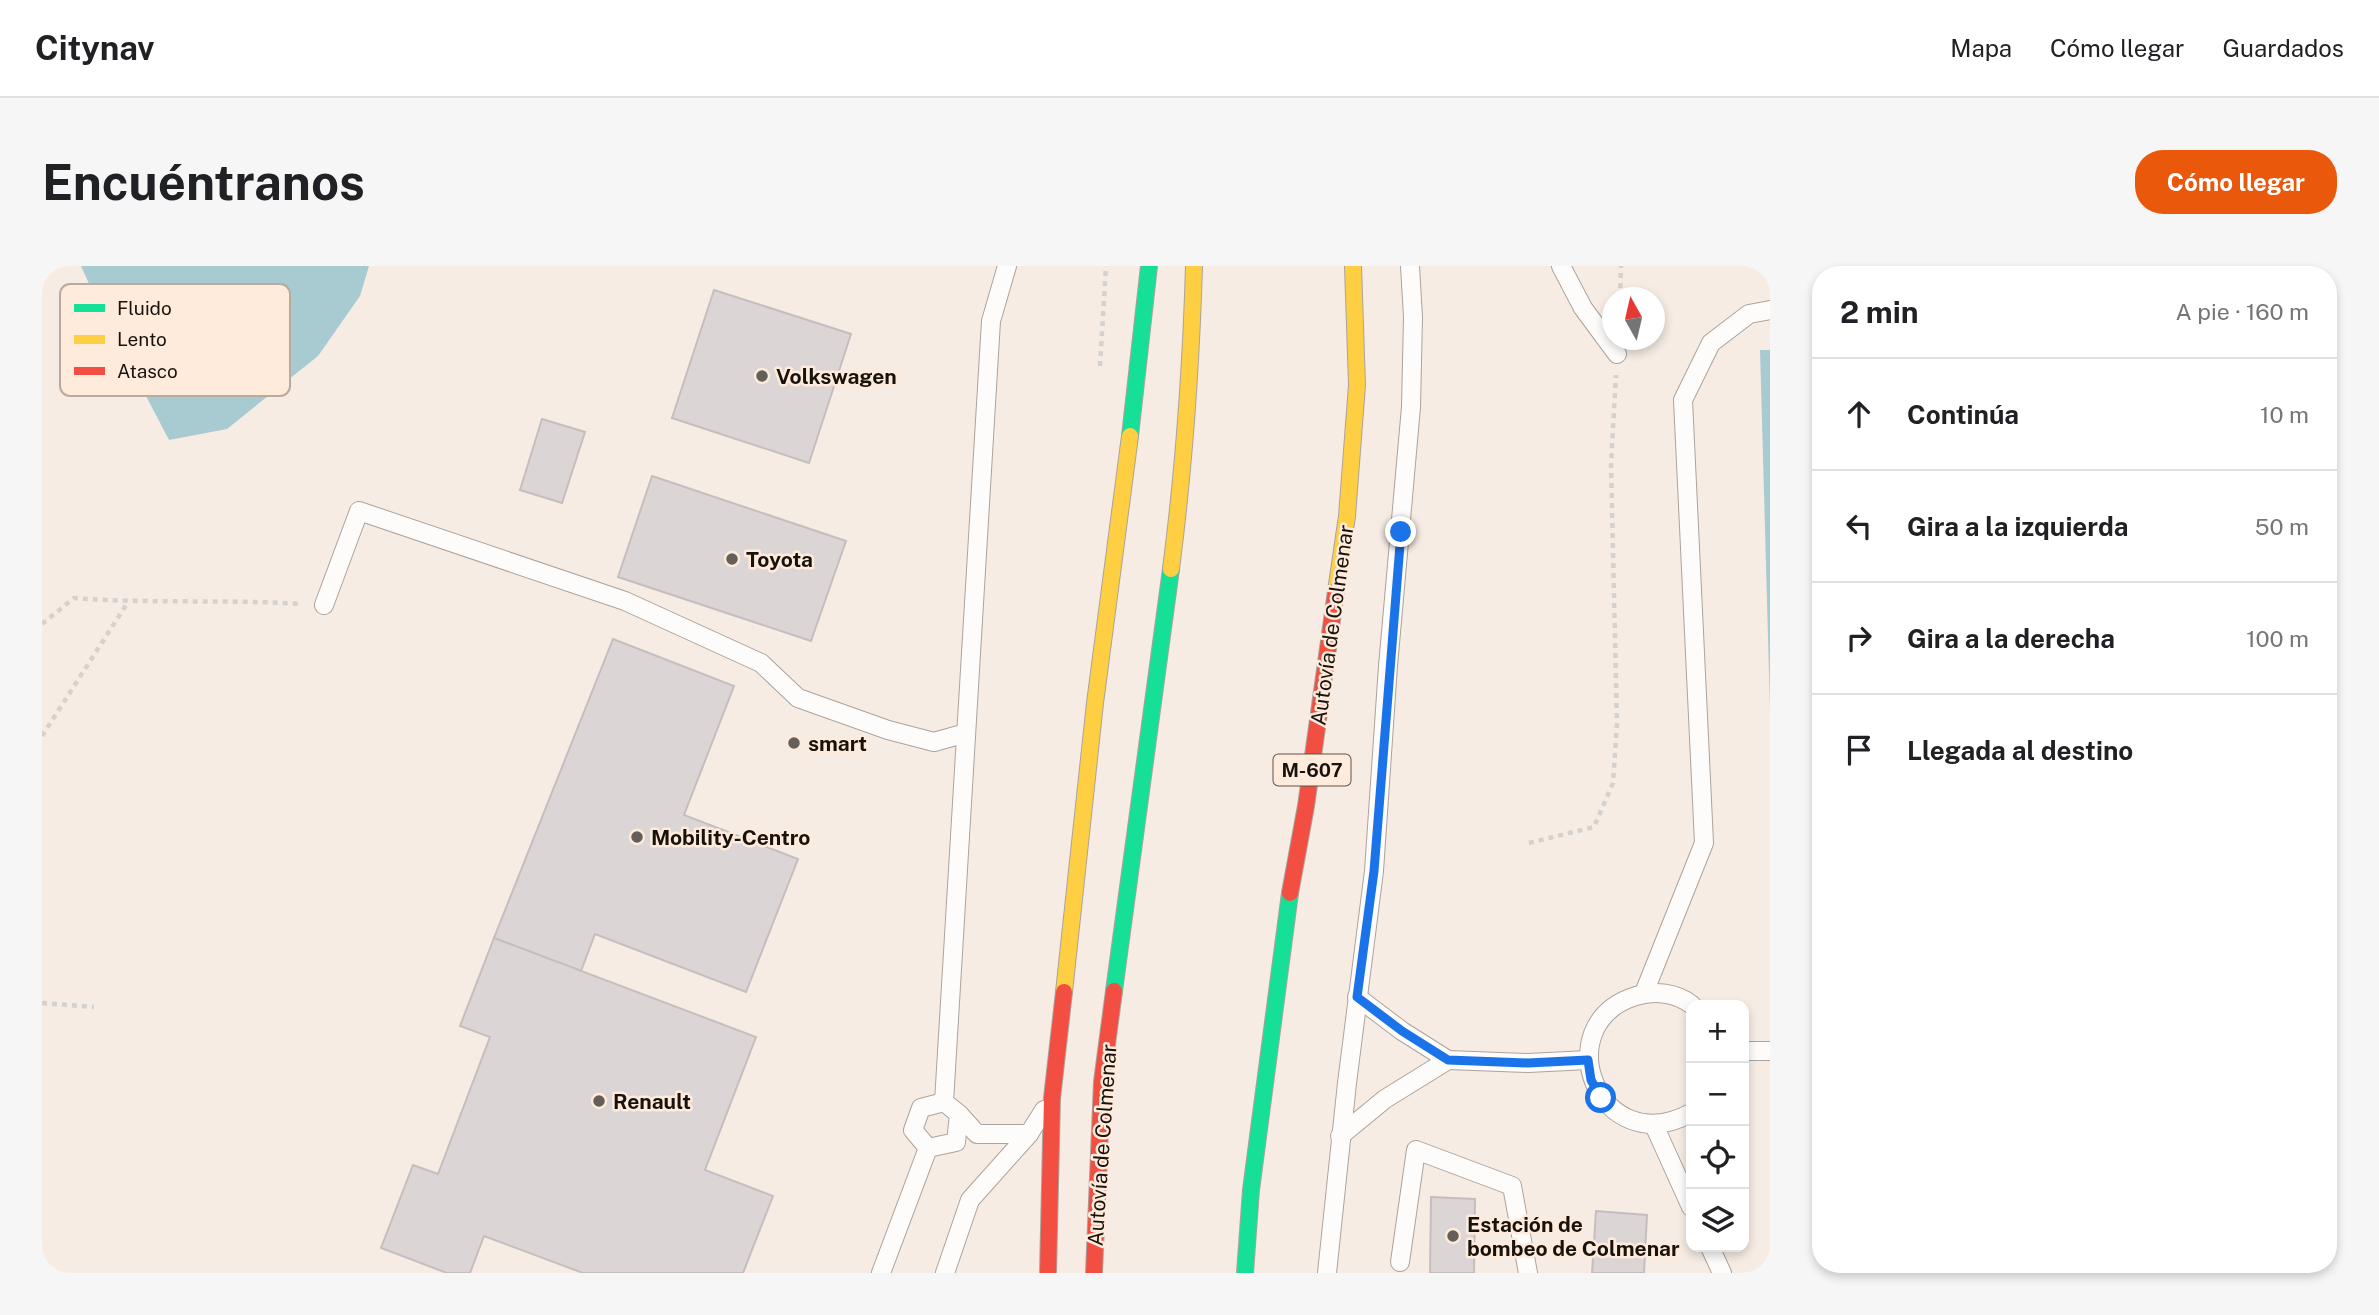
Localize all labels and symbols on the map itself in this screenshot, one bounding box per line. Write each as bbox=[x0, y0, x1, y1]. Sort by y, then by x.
legend bbox=[60, 284, 290, 396]
north arrow bbox=[1602, 287, 1665, 350]
text: Fluido bbox=[117, 297, 172, 319]
text: Lento bbox=[117, 328, 167, 350]
text: Atasco bbox=[117, 360, 178, 382]
place label: Volkswagen bbox=[776, 364, 897, 389]
marker: Volkswagen bbox=[754, 368, 770, 384]
route end bbox=[1385, 516, 1416, 547]
street label: Autovía de Colmenar bbox=[1306, 523, 1358, 727]
place label: Toyota bbox=[746, 547, 813, 572]
marker: Toyota bbox=[724, 551, 740, 567]
place label: smart bbox=[808, 731, 867, 756]
marker: smart bbox=[786, 735, 802, 751]
road number: M-607 bbox=[1274, 755, 1350, 786]
place label: Mobility-Centro bbox=[651, 825, 810, 850]
marker: Mobility-Centro bbox=[629, 829, 645, 845]
street label: Autovía de Colmenar bbox=[1082, 1043, 1122, 1247]
route start bbox=[1585, 1082, 1616, 1113]
place label: Renault bbox=[613, 1089, 691, 1114]
marker: Renault bbox=[591, 1093, 607, 1109]
place label: Estación de bombeo de Colmenar bbox=[1467, 1212, 1680, 1261]
marker: Estación de bombeo de Colmenar bbox=[1445, 1228, 1461, 1244]

